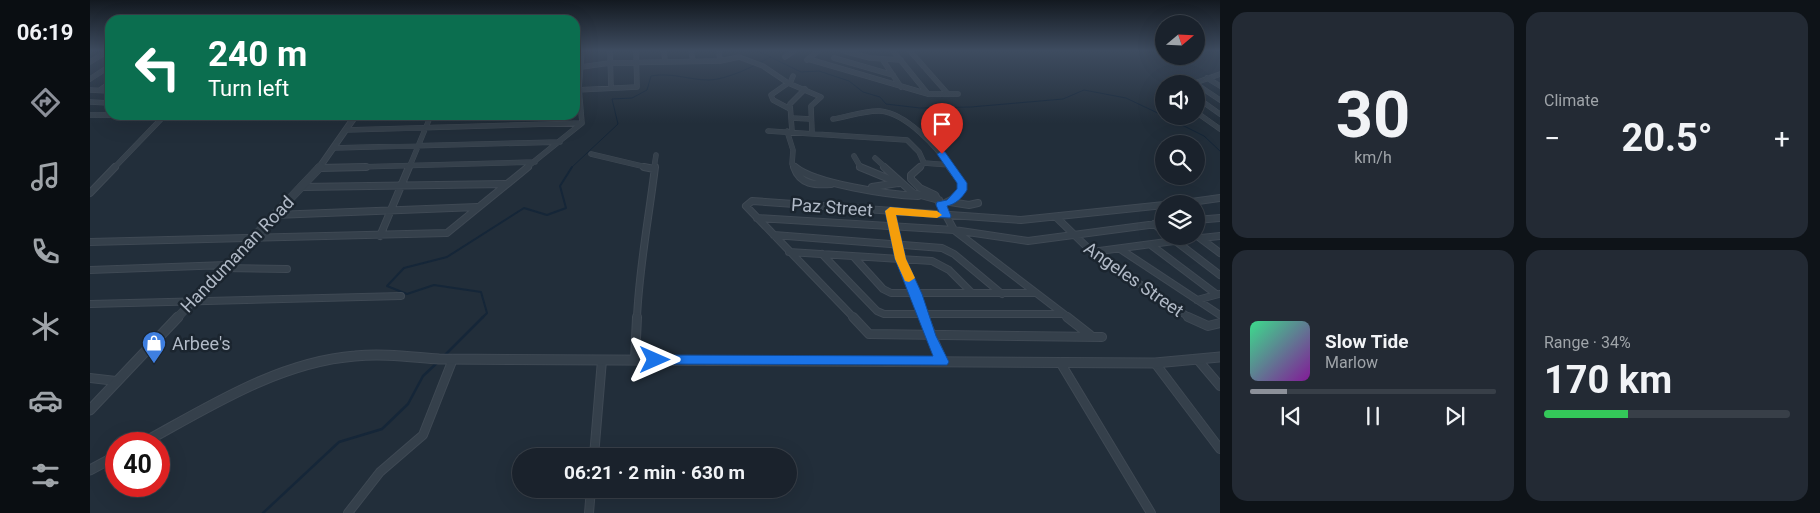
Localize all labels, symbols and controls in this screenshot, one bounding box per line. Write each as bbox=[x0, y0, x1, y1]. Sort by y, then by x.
north arrow bbox=[1155, 15, 1205, 65]
map controls bbox=[1155, 15, 1205, 245]
text: 06:19 bbox=[17, 20, 73, 45]
text: 240 m bbox=[208, 34, 307, 75]
icon: left bbox=[125, 35, 190, 100]
button: sound bbox=[1155, 75, 1205, 125]
text: Turn left bbox=[208, 76, 289, 101]
text: 30 bbox=[1336, 77, 1410, 153]
icon: directions bbox=[28, 85, 63, 120]
text: Climate bbox=[1544, 91, 1599, 110]
pin bbox=[921, 103, 963, 154]
icon: arrive bbox=[928, 110, 956, 138]
text: 20.5° bbox=[1621, 116, 1713, 160]
text: − bbox=[1544, 122, 1560, 155]
text: + bbox=[1774, 122, 1790, 155]
button: search bbox=[1155, 135, 1205, 185]
text: km/h bbox=[1354, 148, 1392, 167]
icon: music bbox=[28, 159, 63, 194]
street label: Handumanan Road bbox=[176, 191, 298, 317]
street label: Paz Street bbox=[790, 194, 874, 220]
button: layers bbox=[1155, 195, 1205, 245]
icon: phone bbox=[28, 234, 63, 269]
street label: Angeles Street bbox=[1080, 237, 1188, 321]
icon: climate bbox=[28, 309, 63, 344]
shop icon: Arbee's bbox=[141, 330, 167, 364]
text: Slow Tide bbox=[1325, 330, 1408, 353]
place label: Arbee's bbox=[172, 333, 231, 354]
position arrow bbox=[628, 333, 680, 385]
text: Range · 34% bbox=[1544, 333, 1631, 352]
text: Marlow bbox=[1325, 353, 1378, 372]
text: 170 km bbox=[1544, 358, 1672, 402]
icon: car bbox=[28, 383, 63, 418]
icon: previous bbox=[1277, 402, 1305, 430]
icon: pause bbox=[1359, 402, 1387, 430]
icon: next bbox=[1441, 402, 1469, 430]
speed limit sign: 40 bbox=[105, 432, 170, 497]
icon: filters bbox=[28, 458, 63, 493]
text: 06:21 · 2 min · 630 m bbox=[564, 461, 745, 484]

